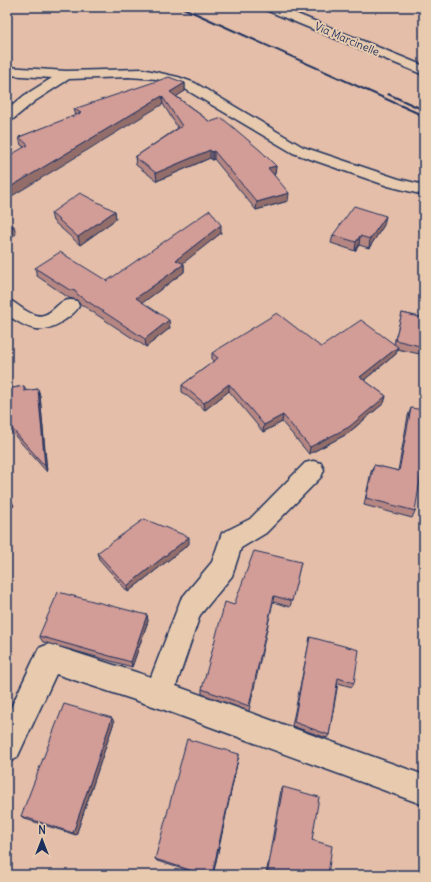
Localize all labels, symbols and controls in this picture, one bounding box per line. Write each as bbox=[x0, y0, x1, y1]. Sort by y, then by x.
street label: Via Marcinelle bbox=[313, 19, 382, 59]
north arrow bbox=[22, 820, 62, 860]
text: N bbox=[38, 823, 46, 837]

